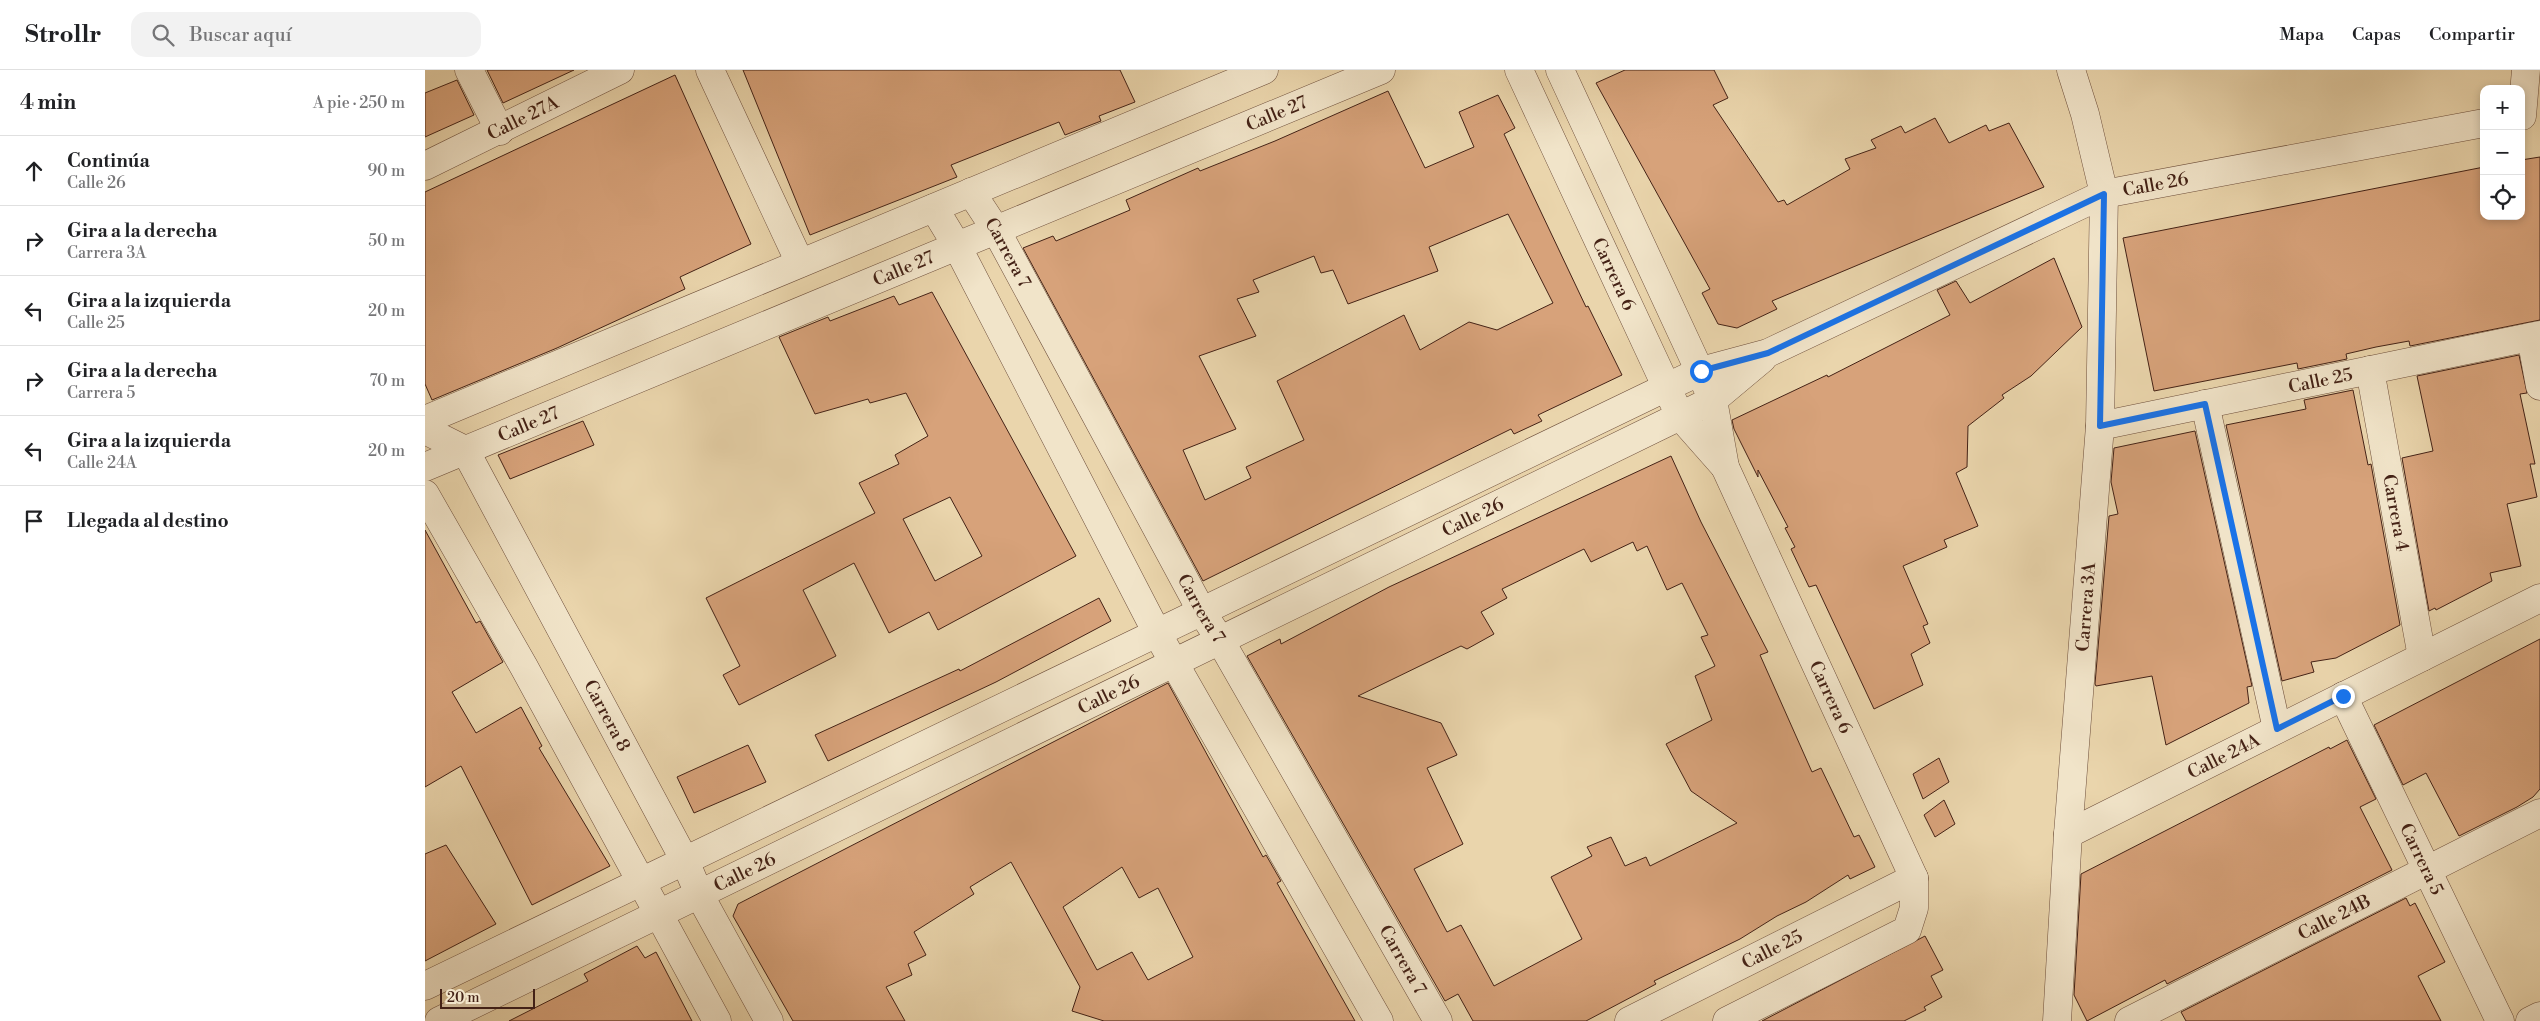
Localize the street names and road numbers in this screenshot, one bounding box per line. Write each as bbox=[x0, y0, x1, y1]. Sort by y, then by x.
street label: Calle 27A bbox=[484, 91, 563, 146]
street label: Calle 27 bbox=[1243, 91, 1311, 137]
street label: Calle 26 bbox=[2121, 167, 2190, 202]
street label: Carrera 7 bbox=[979, 214, 1036, 292]
street label: Carrera 6 bbox=[1587, 234, 1640, 314]
street label: Calle 27 bbox=[870, 246, 938, 292]
street label: Calle 25 bbox=[2286, 363, 2355, 399]
street label: Calle 27 bbox=[495, 402, 563, 447]
street label: Carrera 4 bbox=[2377, 473, 2414, 553]
street label: Calle 26 bbox=[1438, 493, 1508, 542]
street label: Carrera 3A bbox=[2071, 561, 2101, 652]
street label: Carrera 7 bbox=[1172, 570, 1230, 648]
street label: Carrera 6 bbox=[1804, 657, 1857, 737]
street label: Calle 26 bbox=[1074, 670, 1144, 720]
street label: Carrera 8 bbox=[578, 676, 635, 756]
street label: Calle 24A bbox=[2184, 729, 2265, 784]
street label: Carrera 5 bbox=[2394, 820, 2448, 899]
street label: Calle 26 bbox=[710, 848, 780, 897]
street label: Calle 24B bbox=[2294, 890, 2375, 946]
street label: Carrera 7 bbox=[1374, 921, 1431, 999]
street label: Calle 25 bbox=[1738, 925, 1807, 975]

